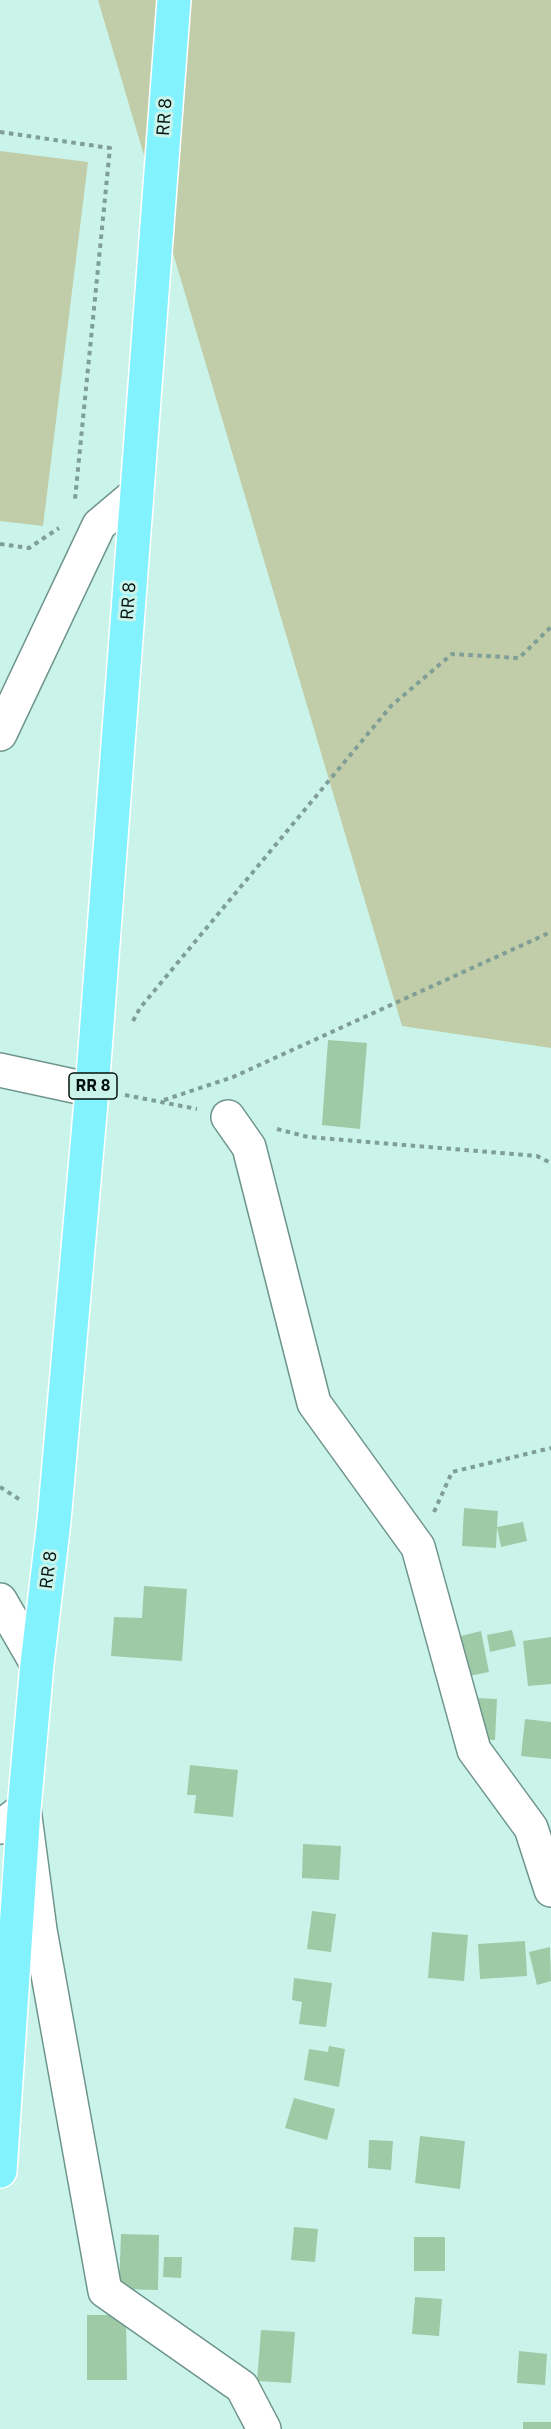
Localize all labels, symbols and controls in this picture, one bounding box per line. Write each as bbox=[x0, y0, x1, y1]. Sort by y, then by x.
street label: RR 8 bbox=[153, 97, 177, 137]
street label: RR 8 bbox=[117, 581, 141, 621]
road number: RR 8 bbox=[69, 1073, 117, 1099]
street label: RR 8 bbox=[36, 1550, 62, 1590]

